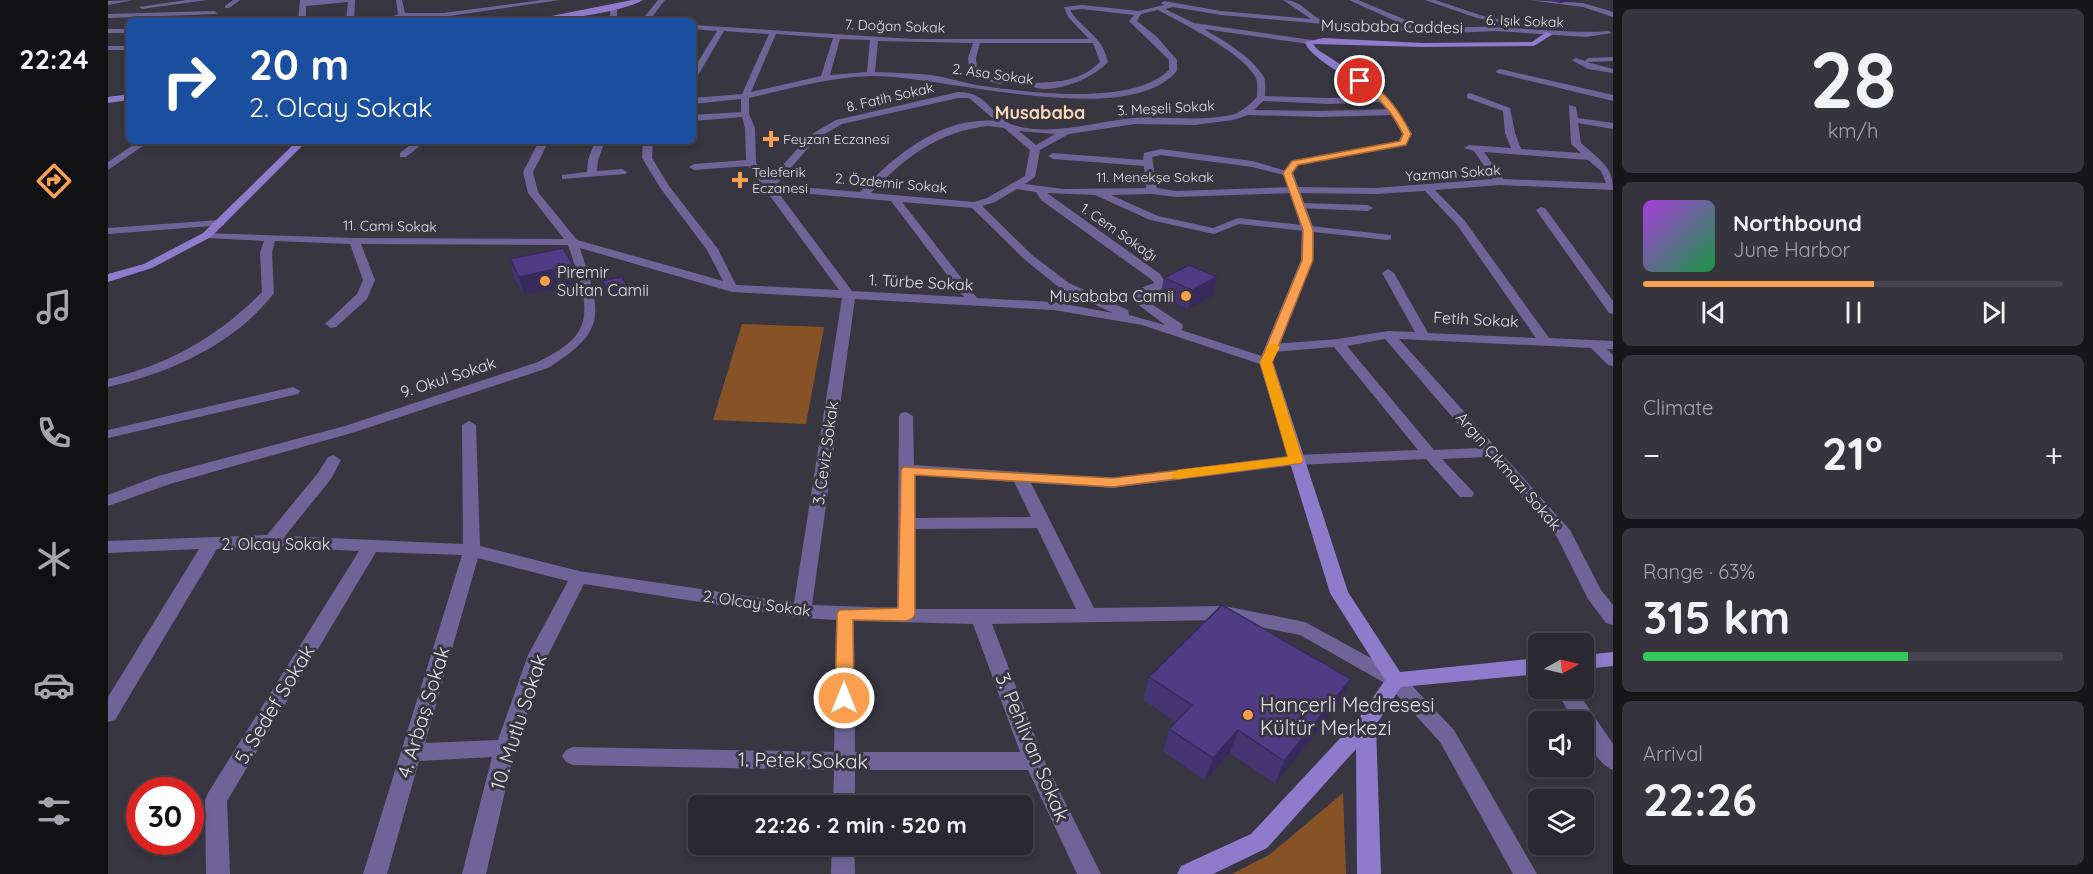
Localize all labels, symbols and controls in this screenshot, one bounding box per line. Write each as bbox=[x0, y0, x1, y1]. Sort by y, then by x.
street label: 6. Işık Sokak bbox=[1486, 11, 1564, 31]
street label: 7. Doğan Sokak bbox=[845, 15, 945, 37]
street label: Musababa Caddesi bbox=[1321, 15, 1463, 37]
text: 28 bbox=[1809, 30, 1897, 128]
text: 20 m bbox=[249, 38, 349, 91]
text: 22:24 bbox=[19, 42, 89, 76]
icon: right bbox=[150, 42, 228, 120]
pin bbox=[1334, 55, 1385, 106]
street label: 2. Asa Sokak bbox=[951, 59, 1035, 89]
icon: arrive bbox=[1343, 64, 1376, 97]
street label: 8. Fatih Sokak bbox=[844, 78, 936, 116]
text: 2. Olcay Sokak bbox=[249, 90, 433, 124]
street label: 3. Meşeli Sokak bbox=[1117, 96, 1215, 120]
district label: Musababa bbox=[995, 101, 1085, 124]
text: km/h bbox=[1828, 118, 1878, 143]
place label: Feyzan Eczanesi bbox=[783, 130, 890, 148]
marker: Feyzan Eczanesi bbox=[764, 132, 778, 146]
icon: directions bbox=[33, 160, 75, 202]
street label: Yazman Sokak bbox=[1405, 161, 1501, 185]
place label: Teleferik Eczanesi bbox=[752, 163, 808, 197]
street label: 11. Menekşe Sokak bbox=[1096, 168, 1214, 186]
street label: 2. Özdemir Sokak bbox=[834, 169, 948, 197]
marker: Teleferik Eczanesi bbox=[733, 173, 747, 187]
street label: 1. Cem Sokağı bbox=[1077, 199, 1161, 265]
text: Northbound bbox=[1733, 209, 1862, 237]
street label: 11. Cami Sokak bbox=[343, 216, 437, 236]
text: June Harbor bbox=[1733, 237, 1850, 262]
place label: Piremir Sultan Camii bbox=[557, 262, 649, 300]
street label: 1. Türbe Sokak bbox=[868, 269, 974, 295]
marker: Piremir Sultan Camii bbox=[538, 274, 552, 288]
icon: music bbox=[33, 286, 75, 328]
place label: Musababa Camii bbox=[1050, 286, 1174, 306]
marker: Musababa Camii bbox=[1179, 289, 1193, 303]
icon: previous bbox=[1697, 296, 1730, 329]
icon: pause bbox=[1837, 296, 1870, 329]
icon: next bbox=[1977, 296, 2010, 329]
street label: Fetih Sokak bbox=[1433, 307, 1519, 331]
street label: 9. Okul Sokak bbox=[398, 352, 498, 402]
text: Climate bbox=[1643, 395, 1713, 420]
street label: 3. Ceviz Sokak bbox=[808, 400, 842, 506]
street label: Argın Çıkmazı Sokak bbox=[1452, 408, 1566, 534]
icon: phone bbox=[33, 412, 75, 454]
text: 21° bbox=[1822, 425, 1883, 481]
text: − bbox=[1643, 434, 1660, 475]
text: + bbox=[2044, 434, 2063, 475]
street label: 2. Olcay Sokak bbox=[222, 534, 330, 554]
icon: climate bbox=[33, 538, 75, 580]
text: Range · 63% bbox=[1643, 559, 1755, 584]
street label: 2. Olcay Sokak bbox=[702, 586, 812, 620]
text: 315 km bbox=[1643, 589, 1790, 645]
north arrow bbox=[1528, 633, 1594, 699]
map controls bbox=[1528, 633, 1594, 855]
street label: 5. Sedef Sokak bbox=[229, 640, 319, 768]
street label: 4. Arbaş Sokak bbox=[391, 643, 455, 781]
street label: 10. Mutlu Sokak bbox=[484, 651, 552, 793]
icon: car bbox=[33, 664, 75, 706]
position arrow bbox=[812, 666, 876, 730]
street label: 3. Pehlivan Sokak bbox=[990, 669, 1076, 825]
place label: Hançerli Medresesi Kültür Merkezi bbox=[1260, 692, 1435, 740]
marker: Hançerli Medresesi Kültür Merkezi bbox=[1241, 708, 1255, 722]
button: sound bbox=[1528, 711, 1594, 777]
text: Arrival bbox=[1643, 741, 1703, 766]
street label: 1. Petek Sokak bbox=[738, 746, 868, 774]
text: 22:26 bbox=[1643, 771, 1757, 827]
speed limit sign: 30 bbox=[126, 777, 204, 855]
button: layers bbox=[1528, 789, 1594, 855]
icon: filters bbox=[33, 790, 75, 832]
text: 22:26 · 2 min · 520 m bbox=[754, 811, 967, 839]

